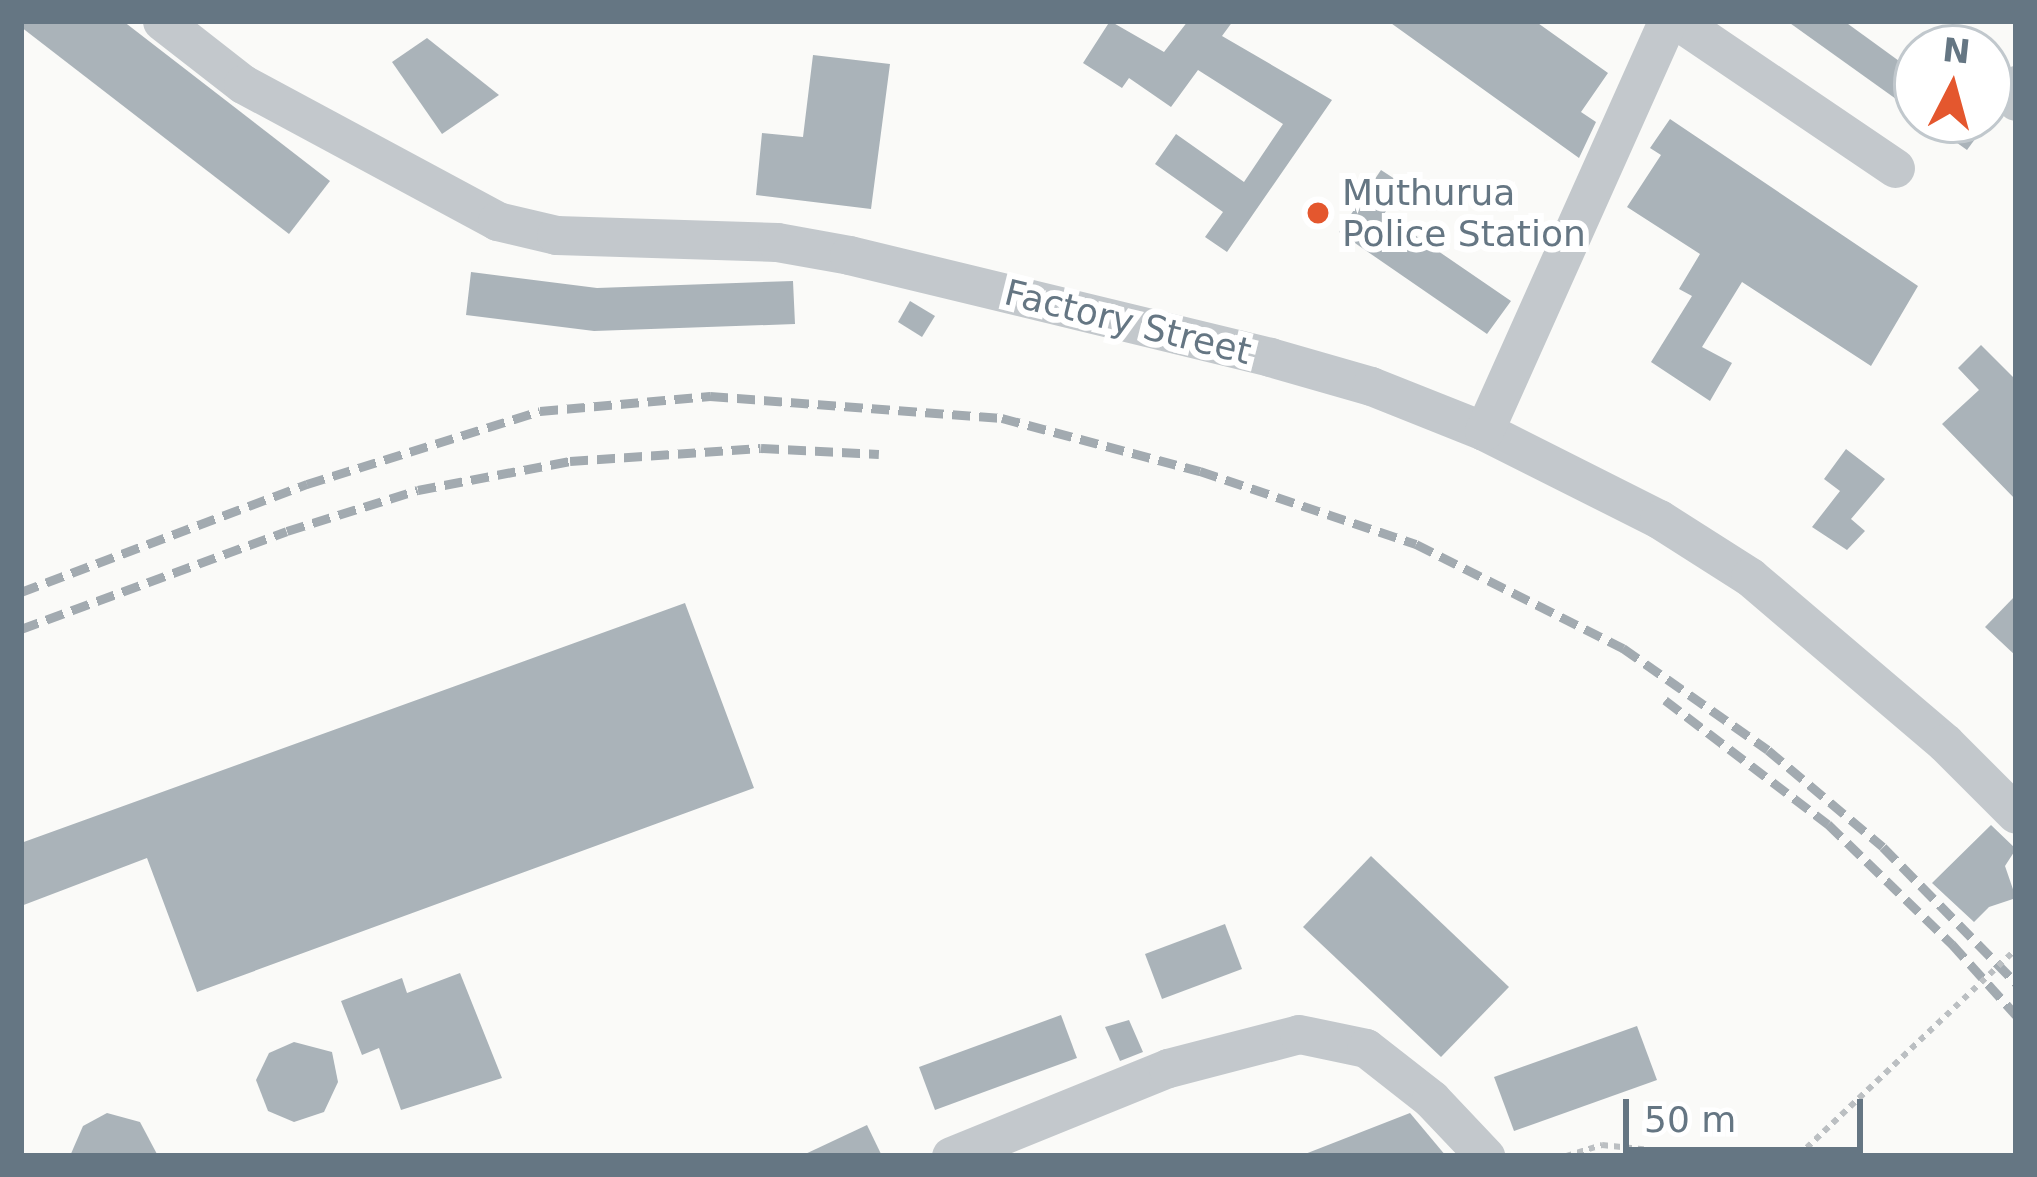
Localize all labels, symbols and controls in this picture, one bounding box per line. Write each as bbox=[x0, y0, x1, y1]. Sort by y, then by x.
north arrow bbox=[1893, 24, 2013, 144]
text: N bbox=[1941, 30, 1972, 72]
place label: Muthurua Police Station bbox=[1342, 170, 1586, 255]
marker: Muthurua Police Station bbox=[1305, 200, 1331, 226]
street label: Factory Street bbox=[1000, 271, 1256, 373]
scale bar bbox=[1629, 1075, 1869, 1149]
text: 50 m bbox=[1644, 1099, 1736, 1140]

